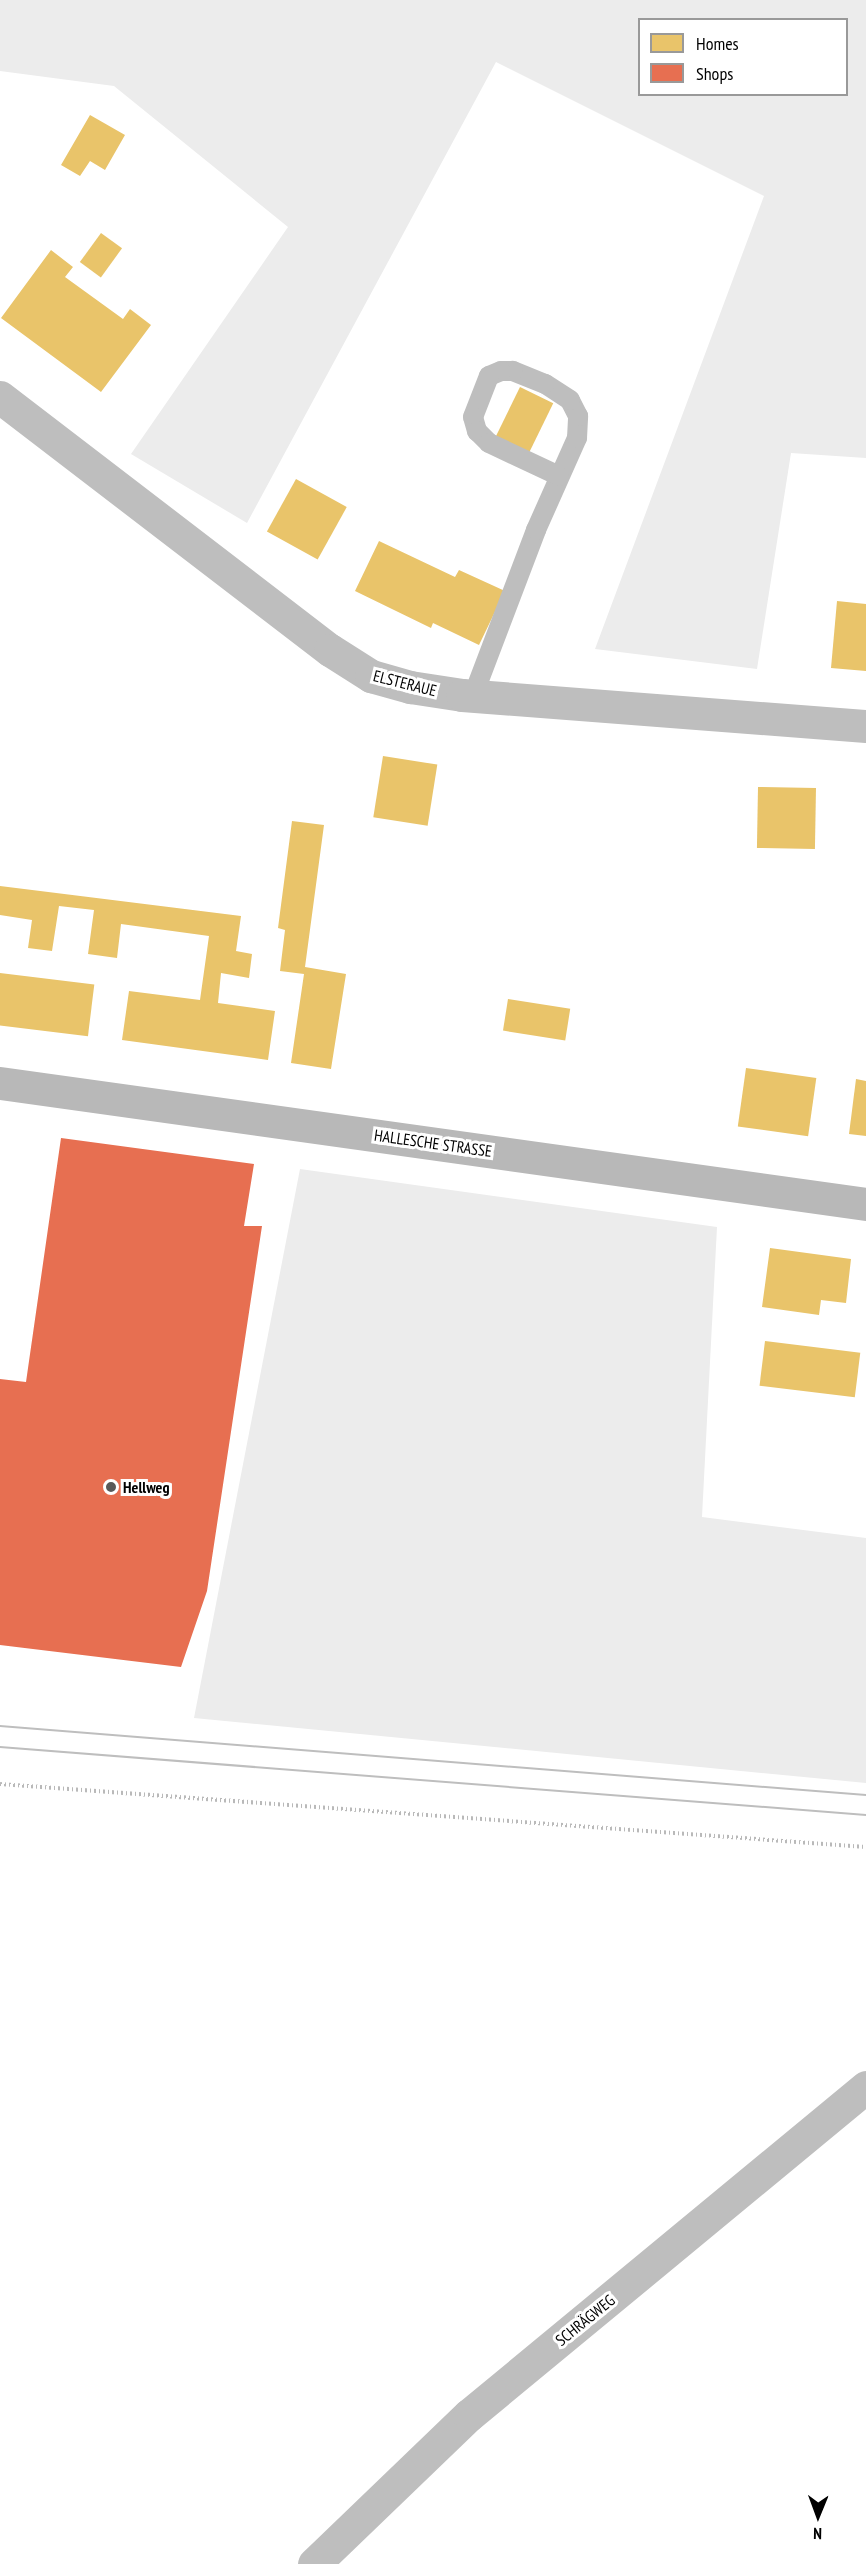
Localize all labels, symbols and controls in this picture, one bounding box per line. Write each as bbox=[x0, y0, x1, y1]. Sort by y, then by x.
legend bbox=[638, 18, 848, 96]
text: Homes bbox=[696, 32, 739, 55]
text: Shops bbox=[696, 62, 733, 85]
street label: ELSTERAUE bbox=[371, 666, 439, 700]
street label: HALLESCHE STRASSE bbox=[373, 1125, 493, 1161]
place label: Hellweg bbox=[123, 1477, 170, 1497]
marker: Hellweg bbox=[104, 1480, 118, 1494]
street label: SCHRÄGWEG bbox=[552, 2290, 618, 2350]
north arrow bbox=[788, 2486, 848, 2546]
text: N bbox=[813, 2524, 822, 2544]

